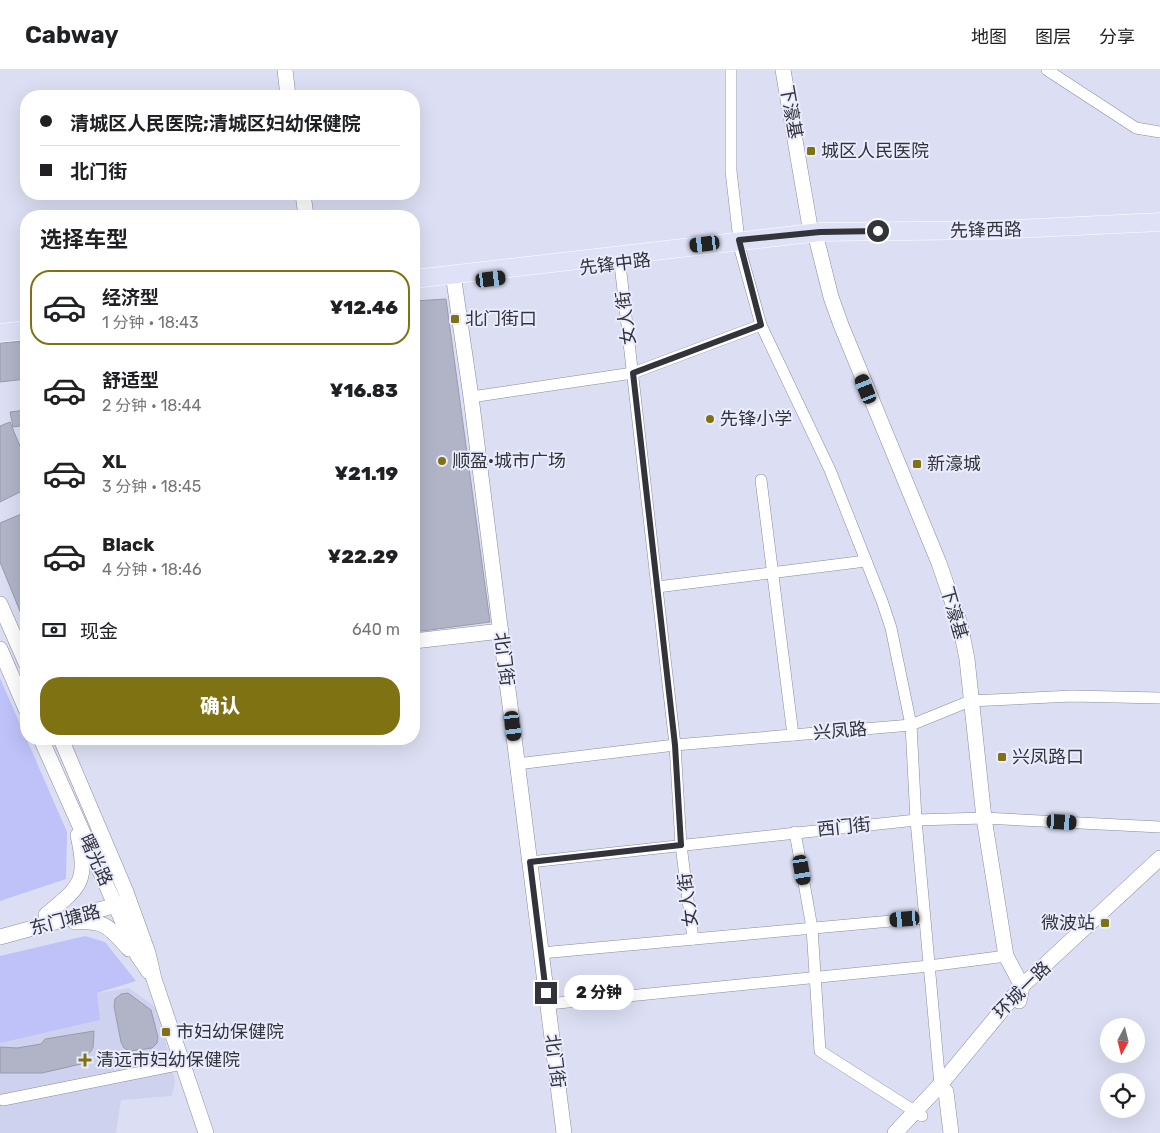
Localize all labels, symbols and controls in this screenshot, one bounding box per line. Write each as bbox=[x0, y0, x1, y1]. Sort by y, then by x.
text: Cabway bbox=[25, 21, 119, 49]
text: 地图 bbox=[971, 26, 1007, 48]
text: 图层 bbox=[1035, 26, 1071, 48]
text: 分享 bbox=[1099, 26, 1135, 48]
street label: 下濠基 bbox=[775, 84, 807, 140]
text: 清城区人民医院;清城区妇幼保健院 bbox=[70, 112, 361, 135]
place label: 城区人民医院 bbox=[821, 140, 929, 162]
marker: 城区人民医院 bbox=[805, 145, 817, 157]
text: 北门街 bbox=[70, 160, 127, 183]
street label: 先锋西路 bbox=[950, 218, 1022, 242]
route start bbox=[867, 220, 889, 242]
text: 选择车型 bbox=[40, 226, 128, 253]
car bbox=[689, 235, 720, 253]
street label: 先锋中路 bbox=[578, 249, 652, 279]
car bbox=[475, 270, 506, 288]
icon: car bbox=[42, 285, 87, 330]
text: 经济型 bbox=[102, 286, 159, 309]
street label: 女人街 bbox=[612, 290, 640, 346]
text: ¥12.46 bbox=[330, 296, 398, 319]
place label: 北门街口 bbox=[465, 308, 537, 330]
text: 1 分钟 · 18:43 bbox=[102, 313, 199, 332]
marker: 北门街口 bbox=[449, 313, 461, 325]
icon: car bbox=[42, 368, 87, 413]
text: 舒适型 bbox=[102, 369, 159, 392]
car bbox=[853, 372, 878, 406]
text: ¥16.83 bbox=[330, 379, 398, 402]
text: 2 分钟 · 18:44 bbox=[102, 396, 201, 415]
place label: 先锋小学 bbox=[720, 408, 792, 430]
marker: 先锋小学 bbox=[704, 413, 716, 425]
text: XL bbox=[102, 450, 126, 473]
place label: 顺盈·城市广场 bbox=[452, 450, 566, 472]
icon: car bbox=[42, 451, 87, 496]
place label: 新濠城 bbox=[927, 453, 981, 475]
marker: 顺盈·城市广场 bbox=[436, 455, 448, 467]
marker: 新濠城 bbox=[911, 458, 923, 470]
text: ¥21.19 bbox=[334, 462, 398, 485]
text: 3 分钟 · 18:45 bbox=[102, 477, 201, 496]
text: Black bbox=[102, 533, 154, 556]
icon: car bbox=[42, 534, 87, 579]
text: ¥22.29 bbox=[328, 545, 398, 568]
text: 4 分钟 · 18:46 bbox=[102, 560, 202, 579]
street label: 下濠基 bbox=[936, 584, 972, 642]
icon: cash bbox=[40, 616, 68, 644]
text: 现金 bbox=[80, 620, 118, 643]
text: 640 m bbox=[352, 620, 400, 639]
street label: 北门街 bbox=[490, 631, 518, 687]
button: 确认 bbox=[40, 677, 400, 735]
car bbox=[503, 710, 522, 742]
street label: 兴凤路 bbox=[812, 718, 868, 744]
place label: 兴凤路口 bbox=[1012, 746, 1084, 768]
marker: 兴凤路口 bbox=[996, 751, 1008, 763]
street label: 西门街 bbox=[816, 813, 872, 841]
car bbox=[1046, 814, 1077, 830]
street label: 曙光路 bbox=[75, 831, 117, 889]
car bbox=[792, 854, 811, 886]
street label: 女人街 bbox=[674, 872, 702, 928]
street label: 东门塘路 bbox=[27, 900, 103, 940]
car bbox=[889, 910, 920, 928]
place label: 微波站 bbox=[1041, 912, 1095, 934]
marker: 微波站 bbox=[1099, 917, 1111, 929]
street label: 环城一路 bbox=[989, 957, 1055, 1023]
callout: 2 分钟 bbox=[564, 976, 634, 1010]
route end bbox=[535, 982, 557, 1004]
text: 2 分钟 bbox=[576, 983, 622, 1002]
north arrow bbox=[1100, 1018, 1145, 1062]
map controls bbox=[1100, 1018, 1145, 1118]
place label: 市妇幼保健院 bbox=[176, 1021, 284, 1043]
marker: 市妇幼保健院 bbox=[160, 1026, 172, 1038]
street label: 北门街 bbox=[541, 1033, 569, 1089]
place label: 清远市妇幼保健院 bbox=[96, 1049, 240, 1071]
marker: 清远市妇幼保健院 bbox=[78, 1053, 92, 1067]
button: locate bbox=[1100, 1073, 1145, 1118]

